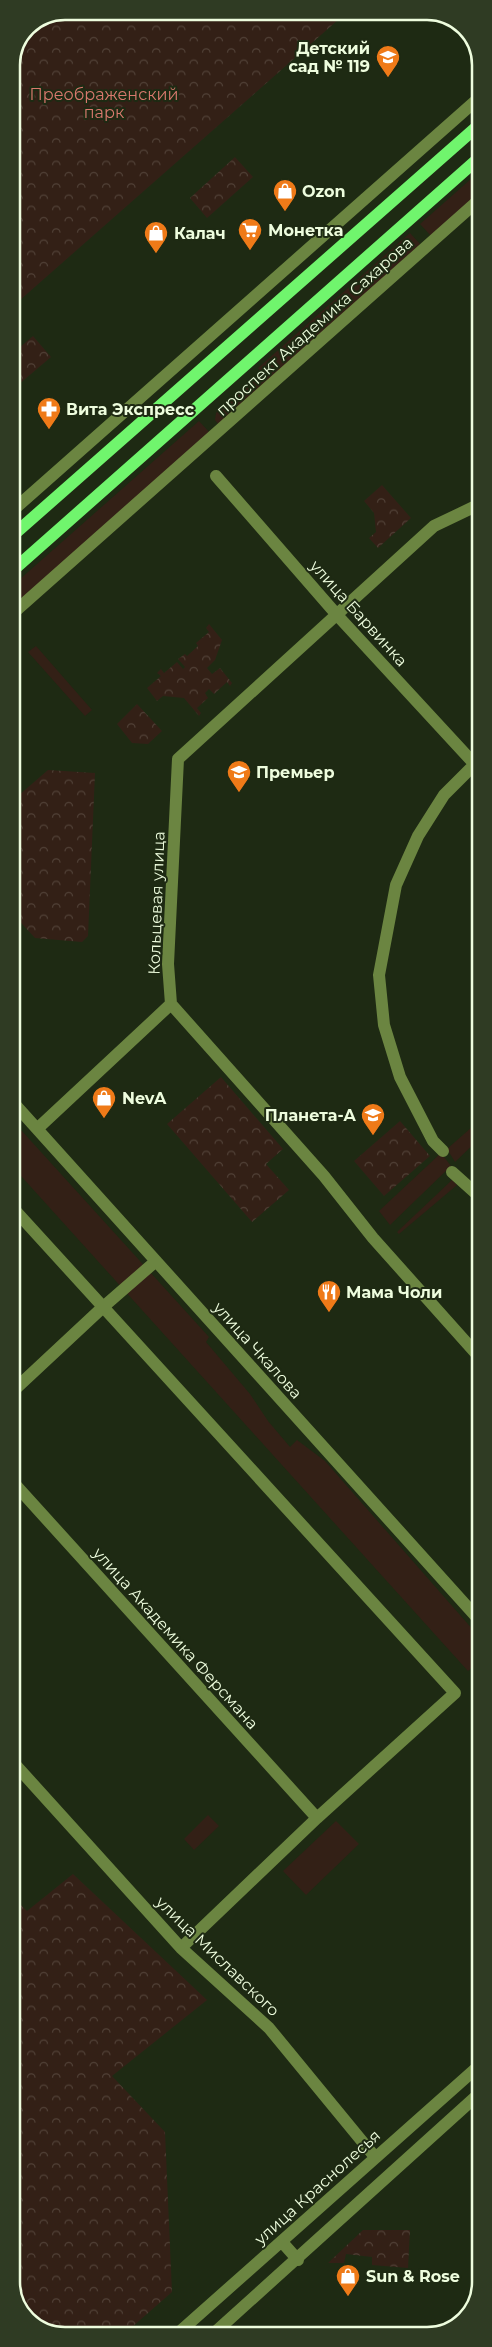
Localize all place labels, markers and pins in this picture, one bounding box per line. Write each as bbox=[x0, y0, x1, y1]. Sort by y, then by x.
place label: Детский сад № 119 bbox=[288, 39, 370, 76]
school or university icon: Детский сад № 119 bbox=[375, 44, 401, 78]
shop icon: Ozon bbox=[272, 178, 298, 212]
place label: Ozon bbox=[302, 182, 346, 201]
supermarket icon: Монетка bbox=[237, 217, 263, 251]
shop icon: Калач bbox=[143, 220, 169, 254]
place label: Монетка bbox=[268, 221, 343, 240]
place label: Калач bbox=[174, 224, 226, 243]
pharmacy icon: Вита Экспресс bbox=[36, 396, 62, 430]
place label: Вита Экспресс bbox=[66, 400, 195, 419]
school or university icon: Премьер bbox=[226, 759, 252, 793]
place label: Премьер bbox=[256, 763, 335, 782]
shop icon: NevA bbox=[91, 1085, 117, 1119]
place label: NevA bbox=[122, 1089, 167, 1108]
school or university icon: Планета-А bbox=[360, 1102, 386, 1136]
place label: Планета-А bbox=[265, 1106, 356, 1125]
restaurant icon: Мама Чоли bbox=[316, 1279, 342, 1313]
place label: Мама Чоли bbox=[346, 1283, 442, 1302]
shop icon: Sun & Rose bbox=[335, 2263, 361, 2297]
place label: Sun & Rose bbox=[366, 2267, 460, 2286]

